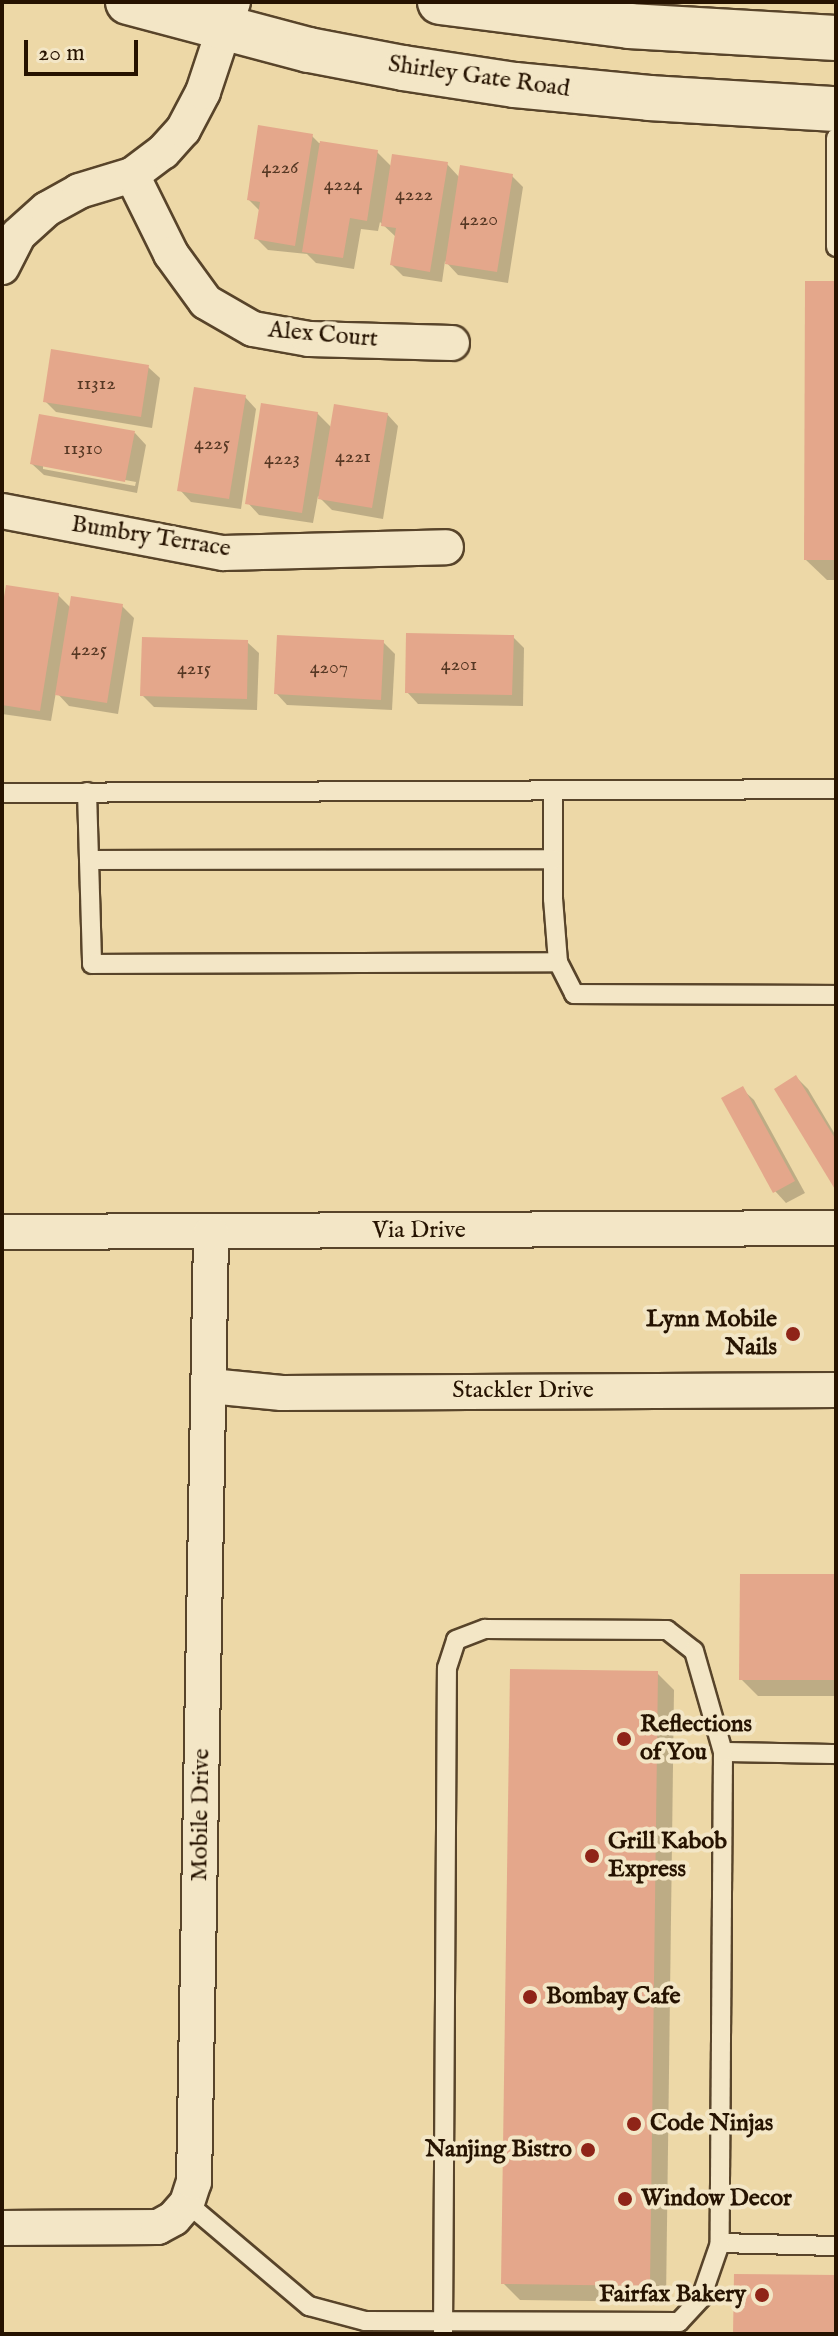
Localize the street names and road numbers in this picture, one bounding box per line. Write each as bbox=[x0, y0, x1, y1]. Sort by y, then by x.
street label: Shirley Gate Road bbox=[386, 50, 572, 104]
street label: Alex Court bbox=[267, 316, 379, 354]
street label: Bumbry Terrace bbox=[69, 510, 233, 564]
street label: Via Drive bbox=[372, 1217, 466, 1245]
street label: Stackler Drive bbox=[452, 1377, 594, 1405]
street label: Mobile Drive bbox=[185, 1748, 217, 1882]

